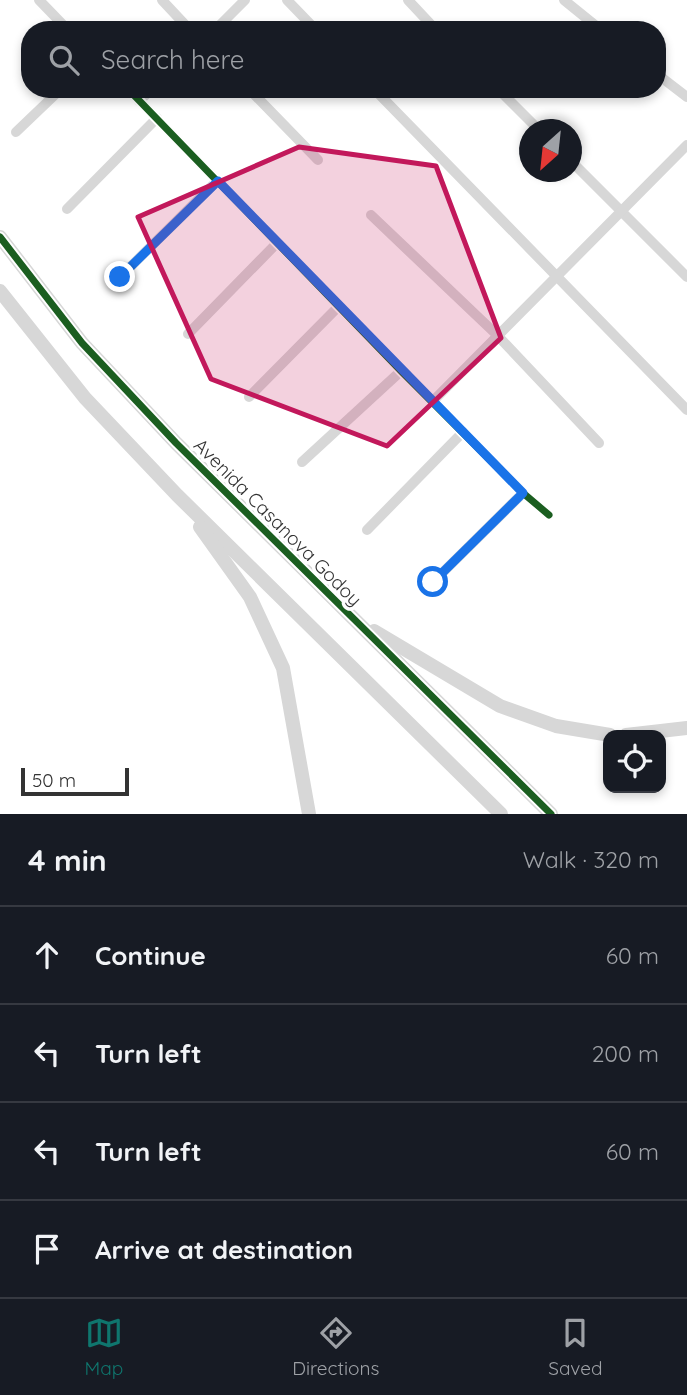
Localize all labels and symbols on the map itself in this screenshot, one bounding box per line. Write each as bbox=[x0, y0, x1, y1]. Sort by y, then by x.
north arrow bbox=[519, 119, 582, 182]
route end bbox=[104, 261, 135, 292]
street label: Avenida Casanova Godoy bbox=[189, 433, 367, 611]
route start bbox=[417, 566, 448, 597]
scale bar bbox=[21, 765, 130, 797]

